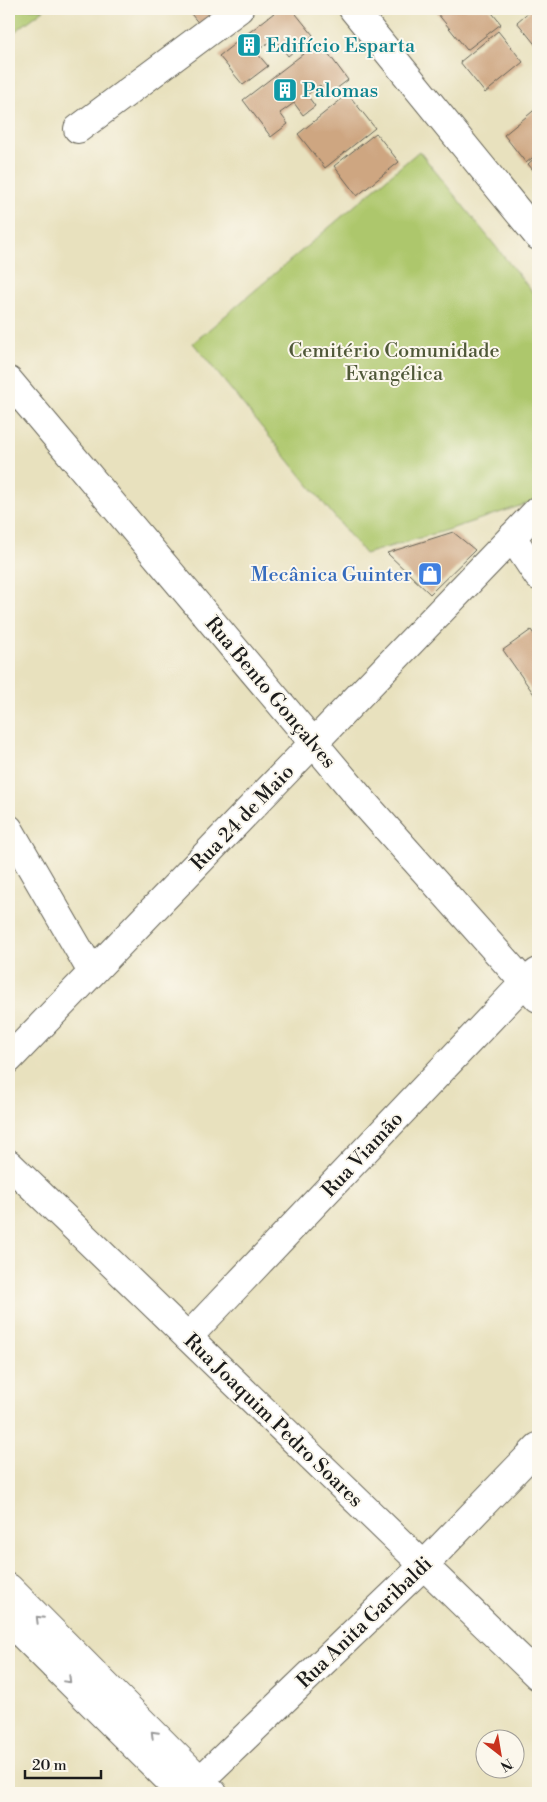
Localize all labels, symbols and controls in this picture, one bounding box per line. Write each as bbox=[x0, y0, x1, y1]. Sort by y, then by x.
building icon: Edifício Esparta bbox=[236, 32, 262, 58]
place label: Edifício Esparta bbox=[266, 34, 416, 59]
building icon: Palomas bbox=[272, 77, 298, 103]
place label: Palomas bbox=[302, 79, 378, 104]
park label: Cemitério Comunidade Evangélica bbox=[288, 339, 500, 387]
shop icon: Mecânica Guinter bbox=[417, 561, 443, 587]
place label: Mecânica Guinter bbox=[251, 563, 412, 588]
street label: Rua Bento Gonçalves bbox=[199, 612, 341, 774]
street label: Rua 24 de Maio bbox=[186, 760, 300, 876]
street label: Rua Viamão bbox=[317, 1107, 409, 1203]
street label: Rua Joaquim Pedro Soares bbox=[178, 1329, 368, 1513]
street label: Rua Anita Garibaldi bbox=[292, 1552, 438, 1694]
one-way arrow bbox=[36, 1616, 45, 1625]
one-way arrow bbox=[62, 1674, 71, 1683]
north arrow bbox=[474, 1730, 524, 1780]
one-way arrow bbox=[151, 1731, 160, 1740]
scale bar bbox=[25, 1747, 101, 1779]
text: N bbox=[497, 1754, 516, 1775]
text: 20 m bbox=[32, 1756, 67, 1775]

